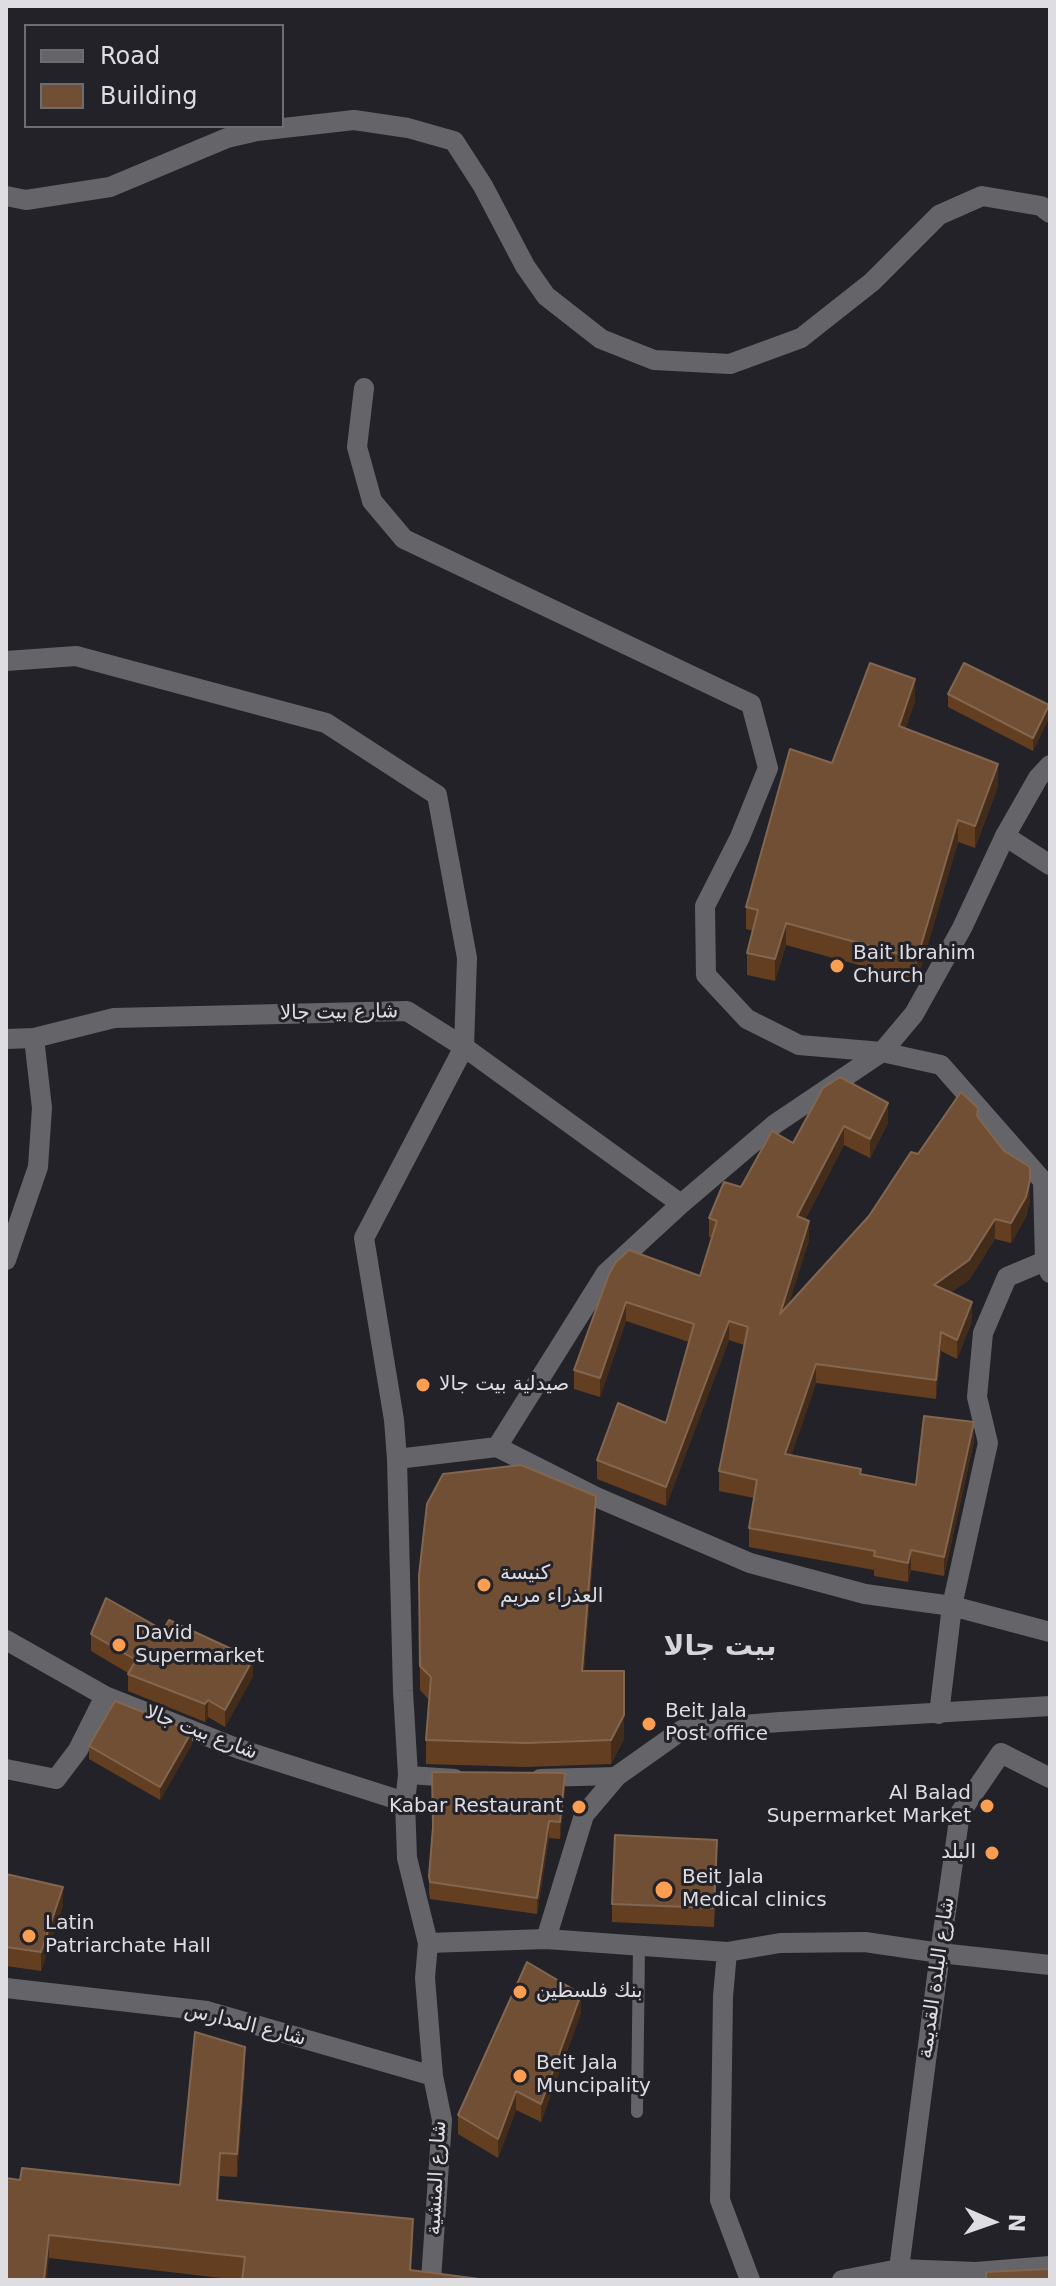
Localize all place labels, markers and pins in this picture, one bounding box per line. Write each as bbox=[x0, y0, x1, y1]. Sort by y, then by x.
place label: Bait Ibrahim Church bbox=[853, 942, 976, 989]
marker: Bait Ibrahim Church bbox=[828, 957, 846, 975]
place label: صيدلية بيت جالا bbox=[439, 1373, 569, 1397]
marker: صيدلية بيت جالا bbox=[414, 1376, 432, 1394]
place label: كنيسة العذراء مريم bbox=[500, 1562, 603, 1609]
marker: كنيسة العذراء مريم bbox=[475, 1576, 493, 1594]
place label: David Supermarket bbox=[135, 1622, 264, 1669]
marker: David Supermarket bbox=[110, 1636, 128, 1654]
place label: Beit Jala Post office bbox=[665, 1700, 768, 1747]
marker: Beit Jala Post office bbox=[640, 1715, 658, 1733]
place label: Al Balad Supermarket Market bbox=[767, 1782, 971, 1829]
place label: Kabar Restaurant bbox=[389, 1795, 563, 1819]
marker: Al Balad Supermarket Market bbox=[978, 1797, 996, 1815]
marker: Kabar Restaurant bbox=[570, 1798, 588, 1816]
place label: البلد bbox=[941, 1841, 976, 1865]
marker: البلد bbox=[983, 1844, 1001, 1862]
place label: Beit Jala Medical clinics bbox=[682, 1866, 827, 1913]
marker: Beit Jala Medical clinics bbox=[653, 1879, 675, 1901]
place label: Latin Patriarchate Hall bbox=[45, 1912, 211, 1959]
marker: Latin Patriarchate Hall bbox=[20, 1927, 38, 1945]
place label: بنك فلسطين bbox=[536, 1980, 643, 2004]
marker: بنك فلسطين bbox=[511, 1983, 529, 2001]
place label: Beit Jala Muncipality bbox=[536, 2052, 651, 2099]
marker: Beit Jala Muncipality bbox=[511, 2067, 529, 2085]

